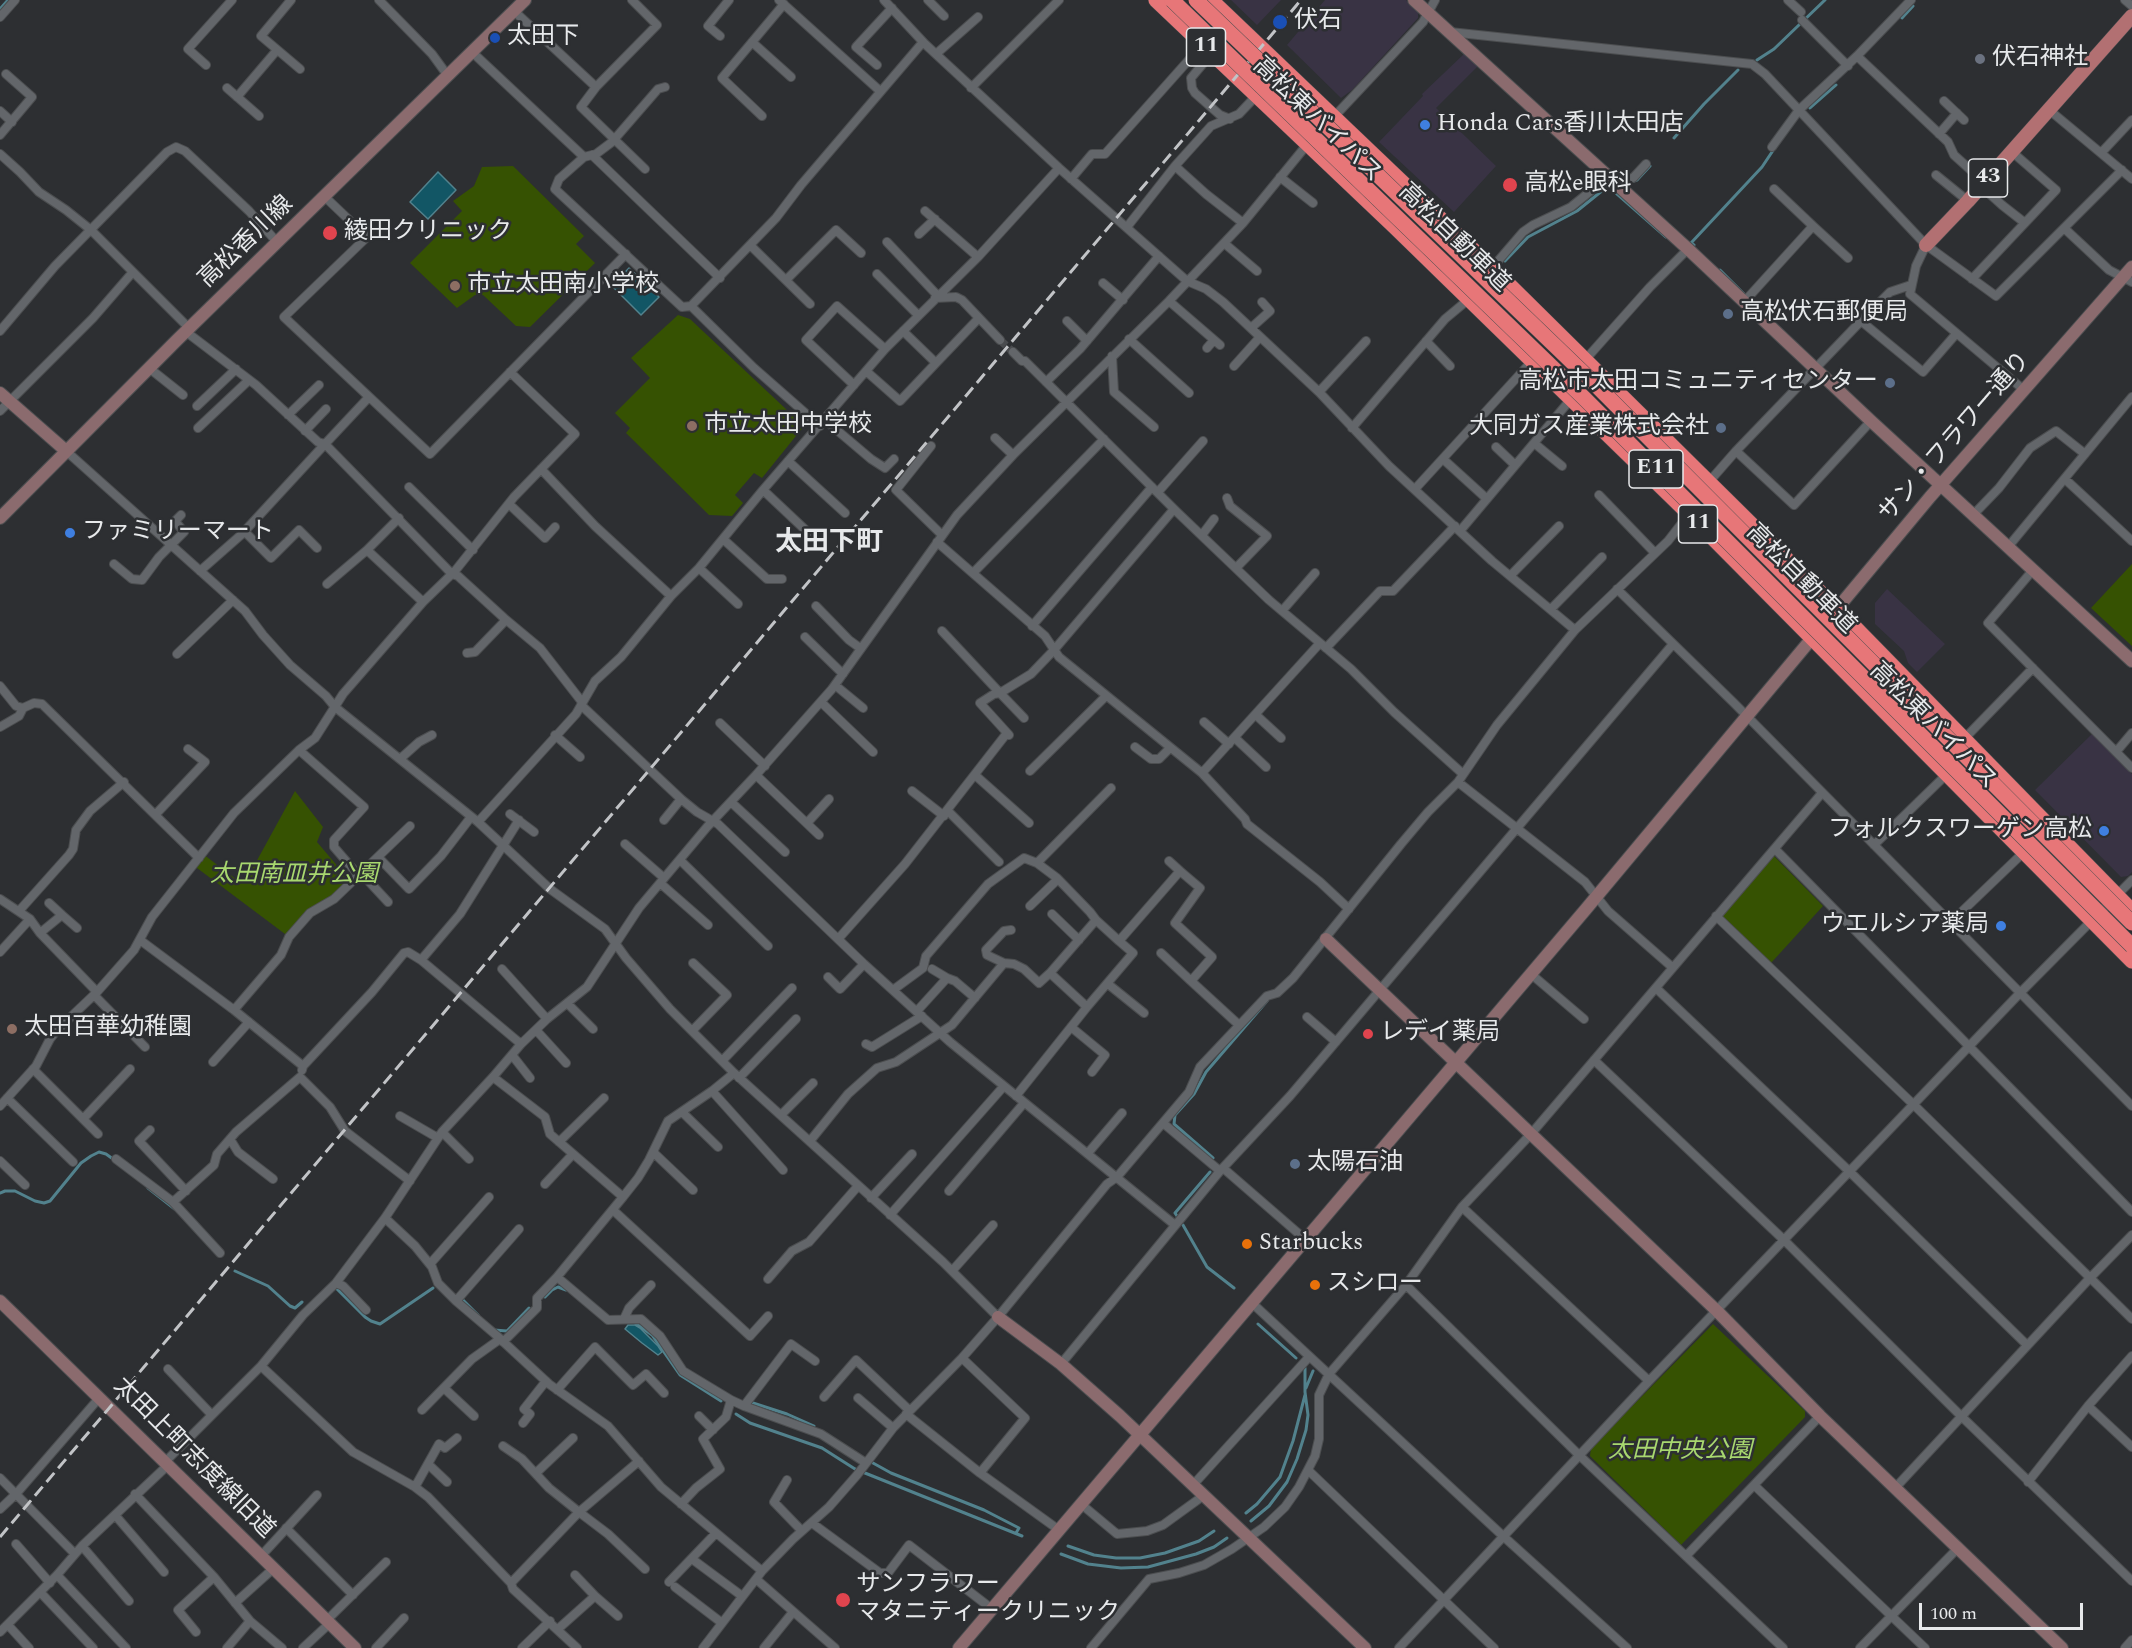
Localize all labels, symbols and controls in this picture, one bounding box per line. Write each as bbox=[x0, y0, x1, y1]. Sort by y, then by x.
place label: 伏石 bbox=[1294, 8, 1342, 36]
marker: 伏石 bbox=[1271, 13, 1289, 31]
place label: 太田下 bbox=[507, 24, 579, 52]
road number: 11 bbox=[1186, 28, 1226, 66]
marker: 太田下 bbox=[488, 31, 502, 45]
place label: 伏石神社 bbox=[1992, 45, 2088, 73]
street label: 高松東バイパス bbox=[1246, 52, 1386, 190]
marker: 伏石神社 bbox=[1973, 52, 1987, 66]
place label: Honda Cars香川太田店 bbox=[1437, 111, 1684, 139]
marker: Honda Cars香川太田店 bbox=[1418, 118, 1432, 132]
road number: 43 bbox=[1968, 159, 2008, 197]
place label: 高松e眼科 bbox=[1524, 171, 1632, 199]
marker: 高松e眼科 bbox=[1501, 176, 1519, 194]
street label: 高松自動車道 bbox=[1391, 179, 1515, 299]
street label: 高松香川線 bbox=[194, 191, 300, 295]
place label: 綾田クリニック bbox=[344, 219, 512, 247]
marker: 綾田クリニック bbox=[321, 224, 339, 242]
place label: 市立太田南小学校 bbox=[467, 272, 659, 300]
marker: 市立太田南小学校 bbox=[448, 279, 462, 293]
place label: 高松伏石郵便局 bbox=[1740, 300, 1908, 328]
marker: 高松伏石郵便局 bbox=[1721, 307, 1735, 321]
street label: サン・フラワー通り bbox=[1874, 347, 2038, 529]
place label: 高松市太田コミュニティセンター bbox=[1518, 369, 1878, 397]
marker: 高松市太田コミュニティセンター bbox=[1883, 376, 1897, 390]
place label: 市立太田中学校 bbox=[704, 412, 872, 440]
place label: 大同ガス産業株式会社 bbox=[1469, 414, 1709, 442]
marker: 市立太田中学校 bbox=[685, 419, 699, 433]
marker: 大同ガス産業株式会社 bbox=[1714, 421, 1728, 435]
road number: E11 bbox=[1629, 450, 1683, 488]
road number: 11 bbox=[1678, 505, 1718, 543]
place label: ファミリーマート bbox=[82, 519, 274, 547]
street label: 高松自動車道 bbox=[1739, 519, 1861, 641]
marker: ファミリーマート bbox=[63, 526, 77, 540]
district label: 太田下町 bbox=[775, 529, 883, 561]
street label: 高松東バイパス bbox=[1862, 657, 2002, 797]
place label: フォルクスワーゲン高松 bbox=[1828, 817, 2092, 845]
marker: フォルクスワーゲン高松 bbox=[2097, 824, 2111, 838]
park label: 太田南皿井公園 bbox=[210, 862, 378, 890]
place label: ウエルシア薬局 bbox=[1821, 912, 1989, 940]
marker: ウエルシア薬局 bbox=[1994, 919, 2008, 933]
place label: 太田百華幼稚園 bbox=[24, 1015, 192, 1043]
place label: レデイ薬局 bbox=[1380, 1020, 1500, 1048]
marker: 太田百華幼稚園 bbox=[5, 1022, 19, 1036]
marker: レデイ薬局 bbox=[1361, 1027, 1375, 1041]
place label: 太陽石油 bbox=[1307, 1150, 1403, 1178]
marker: 太陽石油 bbox=[1288, 1157, 1302, 1171]
place label: Starbucks bbox=[1259, 1230, 1363, 1258]
marker: Starbucks bbox=[1240, 1237, 1254, 1251]
place label: スシロー bbox=[1327, 1271, 1423, 1299]
marker: スシロー bbox=[1308, 1278, 1322, 1292]
street label: 太田上町志度線旧道 bbox=[106, 1372, 280, 1546]
park label: 太田中央公園 bbox=[1608, 1438, 1752, 1466]
place label: サンフラワー マタニティークリニック bbox=[856, 1572, 1120, 1628]
marker: サンフラワー マタニティークリニック bbox=[834, 1591, 852, 1609]
scale bar bbox=[1922, 1591, 2086, 1629]
text: 100 m bbox=[1930, 1600, 1977, 1627]

